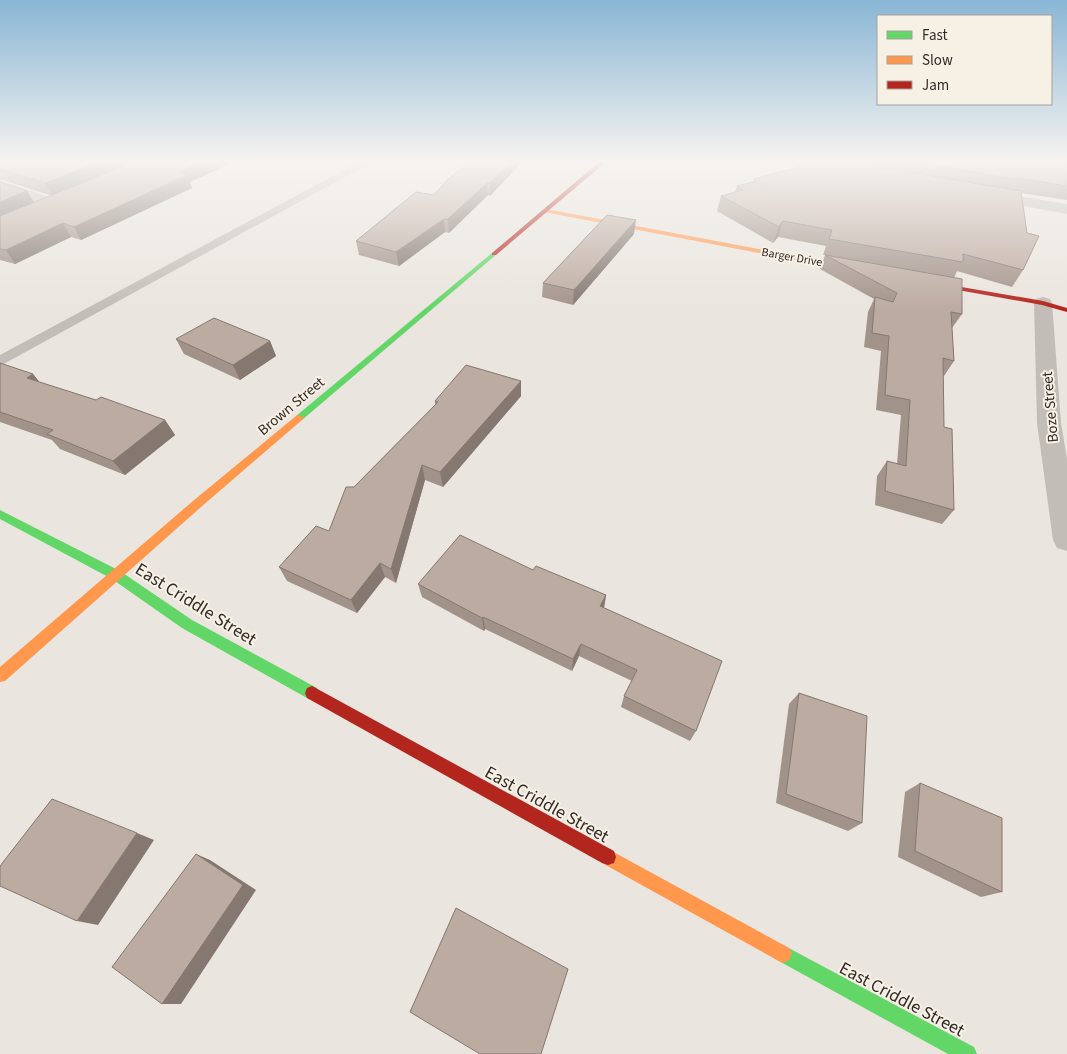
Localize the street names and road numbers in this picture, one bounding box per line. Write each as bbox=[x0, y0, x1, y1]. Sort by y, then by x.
street label: Barger Drive bbox=[760, 244, 824, 271]
street label: Boze Street bbox=[1037, 371, 1064, 443]
street label: Brown Street bbox=[253, 372, 329, 441]
street label: East Criddle Street bbox=[130, 557, 261, 652]
street label: East Criddle Street bbox=[480, 760, 613, 849]
street label: East Criddle Street bbox=[835, 956, 969, 1043]

